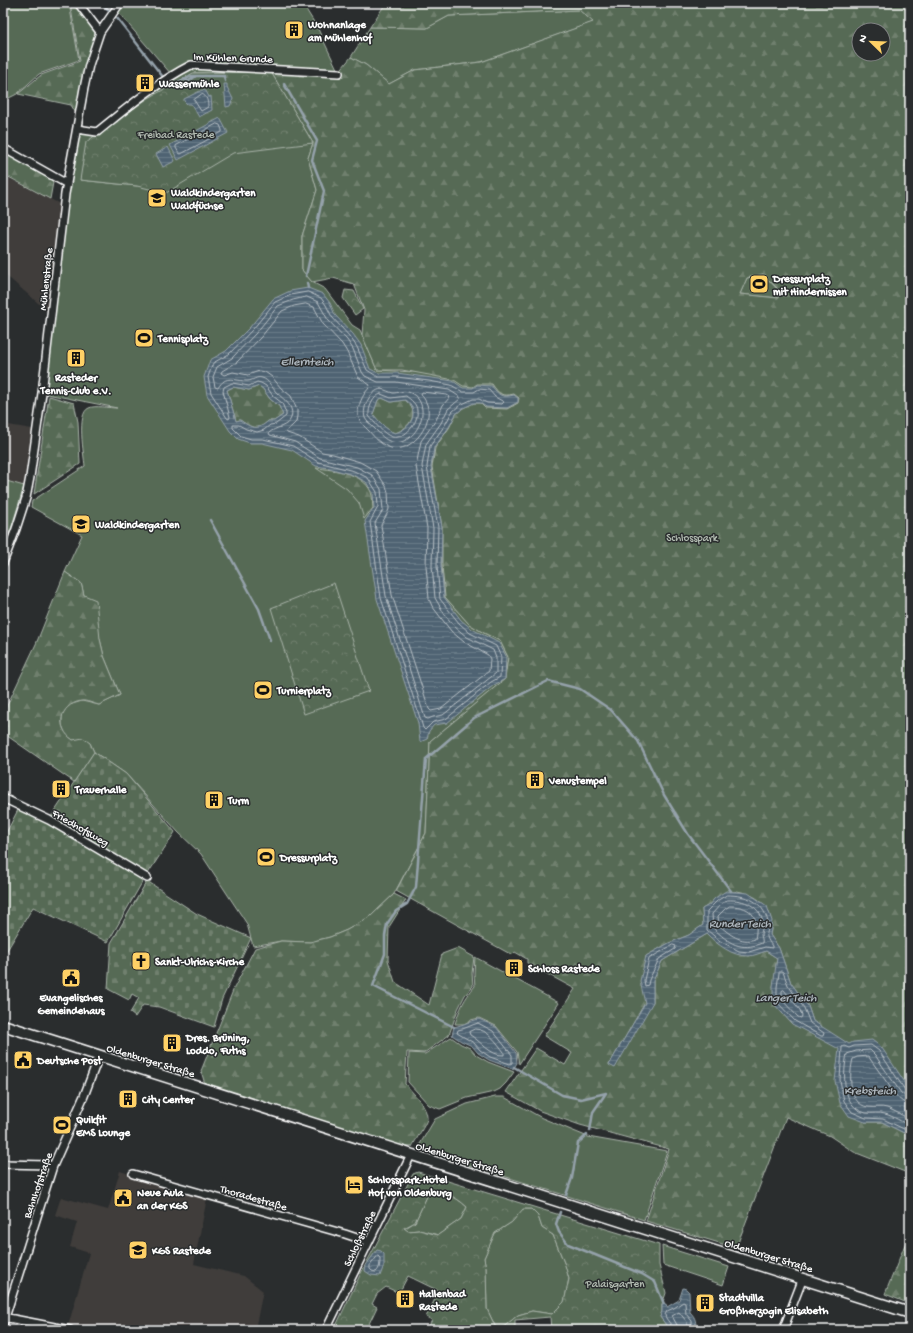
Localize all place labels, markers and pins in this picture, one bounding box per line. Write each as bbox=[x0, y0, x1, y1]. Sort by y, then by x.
building icon: Wohnanlage am Mühlenhof bbox=[283, 19, 305, 41]
place label: Wohnanlage am Mühlenhof bbox=[307, 20, 373, 45]
building icon: Wassermühle bbox=[134, 72, 156, 94]
place label: Wassermühle bbox=[158, 79, 220, 91]
school or university icon: Waldkindergarten Waldfüchse bbox=[146, 187, 168, 209]
place label: Waldkindergarten Waldfüchse bbox=[170, 187, 256, 213]
sports icon: Dressurplatz mit Hindernissen bbox=[748, 273, 770, 295]
place label: Dressurplatz mit Hindernissen bbox=[772, 273, 848, 299]
sports icon: Tennisplatz bbox=[133, 327, 155, 349]
place label: Tennisplatz bbox=[157, 333, 209, 346]
building icon: Rasteder Tennis-Club e.V. bbox=[65, 347, 87, 369]
place label: Rasteder Tennis-Club e.V. bbox=[40, 372, 111, 398]
school or university icon: Waldkindergarten bbox=[70, 513, 92, 535]
place label: Waldkindergarten bbox=[94, 519, 180, 533]
sports icon: Turnierplatz bbox=[252, 679, 274, 701]
place label: Turnierplatz bbox=[276, 685, 332, 698]
building icon: Venustempel bbox=[524, 769, 546, 791]
place label: Venustempel bbox=[548, 775, 607, 788]
building icon: Trauerhalle bbox=[50, 778, 72, 800]
place label: Trauerhalle bbox=[74, 785, 128, 797]
building icon: Turm bbox=[203, 789, 225, 811]
place label: Turm bbox=[227, 796, 249, 808]
sports icon: Dressurplatz bbox=[255, 846, 277, 868]
place label: Dressurplatz bbox=[279, 852, 338, 865]
church icon: Sankt-Ulrichs-Kirche bbox=[130, 950, 152, 972]
place label: Sankt-Ulrichs-Kirche bbox=[155, 956, 245, 969]
building icon: Schloss Rastede bbox=[503, 957, 525, 979]
place label: Schloss Rastede bbox=[528, 963, 601, 976]
public building icon: Evangelisches Gemeindehaus bbox=[60, 967, 82, 989]
place label: Evangelisches Gemeindehaus bbox=[37, 993, 105, 1018]
building icon: Dres. Brüning, Loddo, Fuths bbox=[161, 1032, 183, 1054]
place label: Dres. Brüning, Loddo, Fuths bbox=[185, 1033, 250, 1058]
public building icon: Deutsche Post bbox=[12, 1049, 34, 1071]
place label: Deutsche Post bbox=[36, 1055, 103, 1068]
building icon: City Center bbox=[117, 1088, 139, 1110]
place label: City Center bbox=[141, 1094, 195, 1107]
sports icon: Quikfit EMS Lounge bbox=[51, 1114, 73, 1136]
place label: Quikfit EMS Lounge bbox=[75, 1114, 132, 1141]
hotel icon: Schlosspark-Hotel Hof von Oldenburg bbox=[343, 1174, 365, 1196]
place label: Schlosspark-Hotel Hof von Oldenburg bbox=[368, 1174, 453, 1201]
public building icon: Neue Aula an der KGS bbox=[112, 1187, 134, 1209]
place label: Neue Aula an der KGS bbox=[136, 1188, 189, 1213]
school or university icon: KGS Rastede bbox=[127, 1239, 149, 1261]
place label: KGS Rastede bbox=[151, 1245, 212, 1258]
building icon: Hallenbad Rastede bbox=[394, 1288, 416, 1310]
place label: Hallenbad Rastede bbox=[418, 1289, 467, 1314]
building icon: Stadtvilla Großherzogin Elisabeth bbox=[694, 1292, 716, 1314]
place label: Stadtvilla Großherzogin Elisabeth bbox=[719, 1292, 829, 1319]

